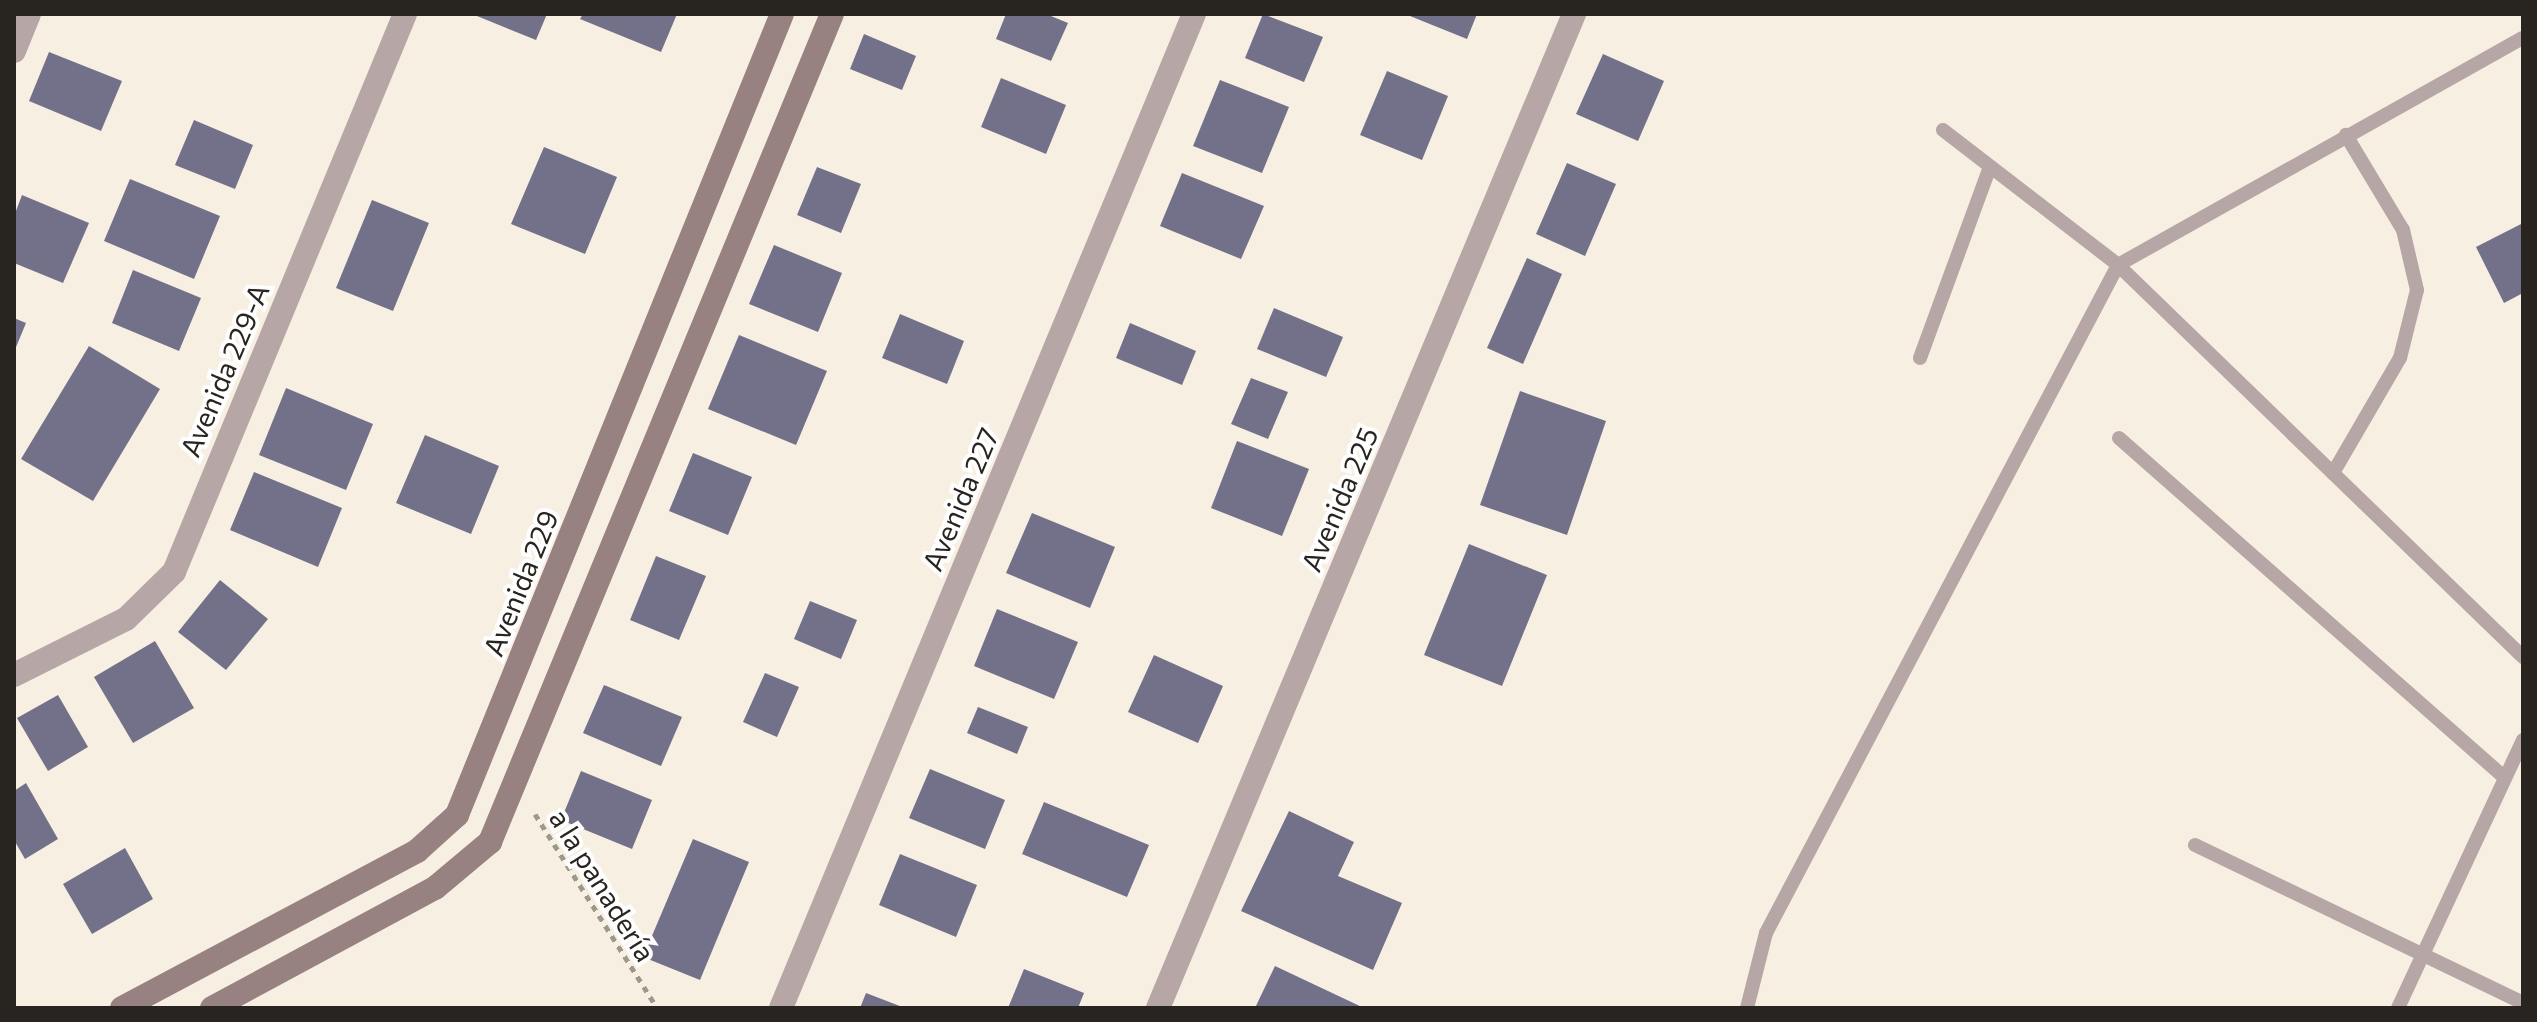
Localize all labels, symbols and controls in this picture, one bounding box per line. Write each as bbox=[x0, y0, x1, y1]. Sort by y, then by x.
street label: Avenida 229-A bbox=[172, 278, 276, 462]
street label: Avenida 227 bbox=[915, 422, 1005, 576]
street label: Avenida 225 bbox=[1294, 422, 1384, 576]
street label: Avenida 229 bbox=[476, 505, 564, 661]
street label: a la panadería bbox=[543, 803, 663, 967]

